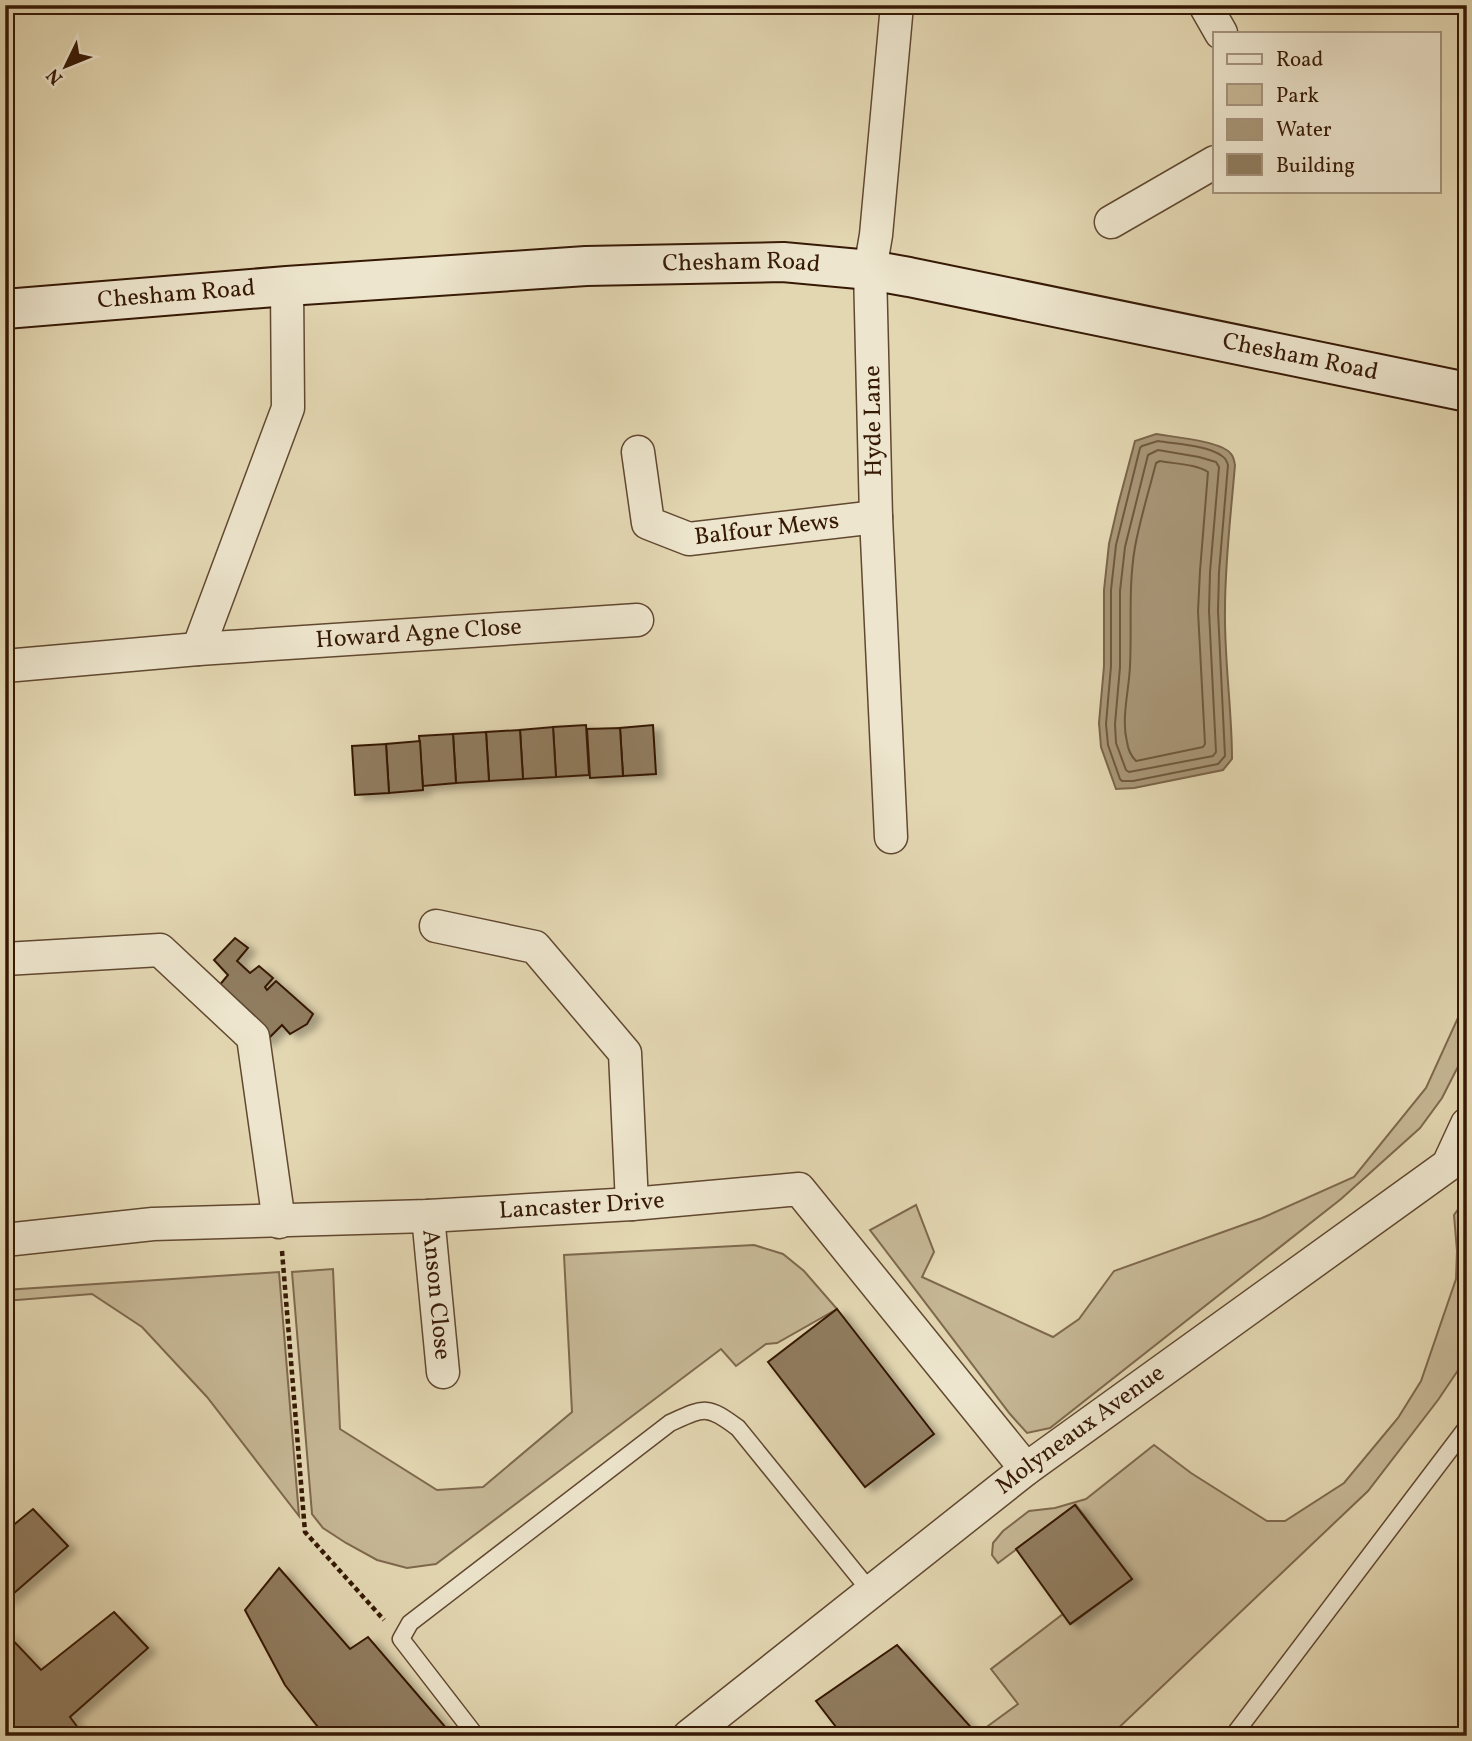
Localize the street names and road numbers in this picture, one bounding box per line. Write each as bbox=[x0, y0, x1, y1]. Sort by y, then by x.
street label: Chesham Road bbox=[662, 245, 822, 282]
street label: Chesham Road bbox=[96, 272, 257, 318]
street label: Chesham Road bbox=[1219, 325, 1381, 390]
street label: Hyde Lane bbox=[856, 365, 892, 477]
street label: Balfour Mews bbox=[693, 504, 841, 555]
street label: Howard Agne Close bbox=[315, 611, 523, 658]
street label: Lancaster Drive bbox=[498, 1184, 666, 1229]
street label: Anson Close bbox=[412, 1228, 459, 1361]
street label: Molyneaux Avenue bbox=[989, 1357, 1172, 1503]

